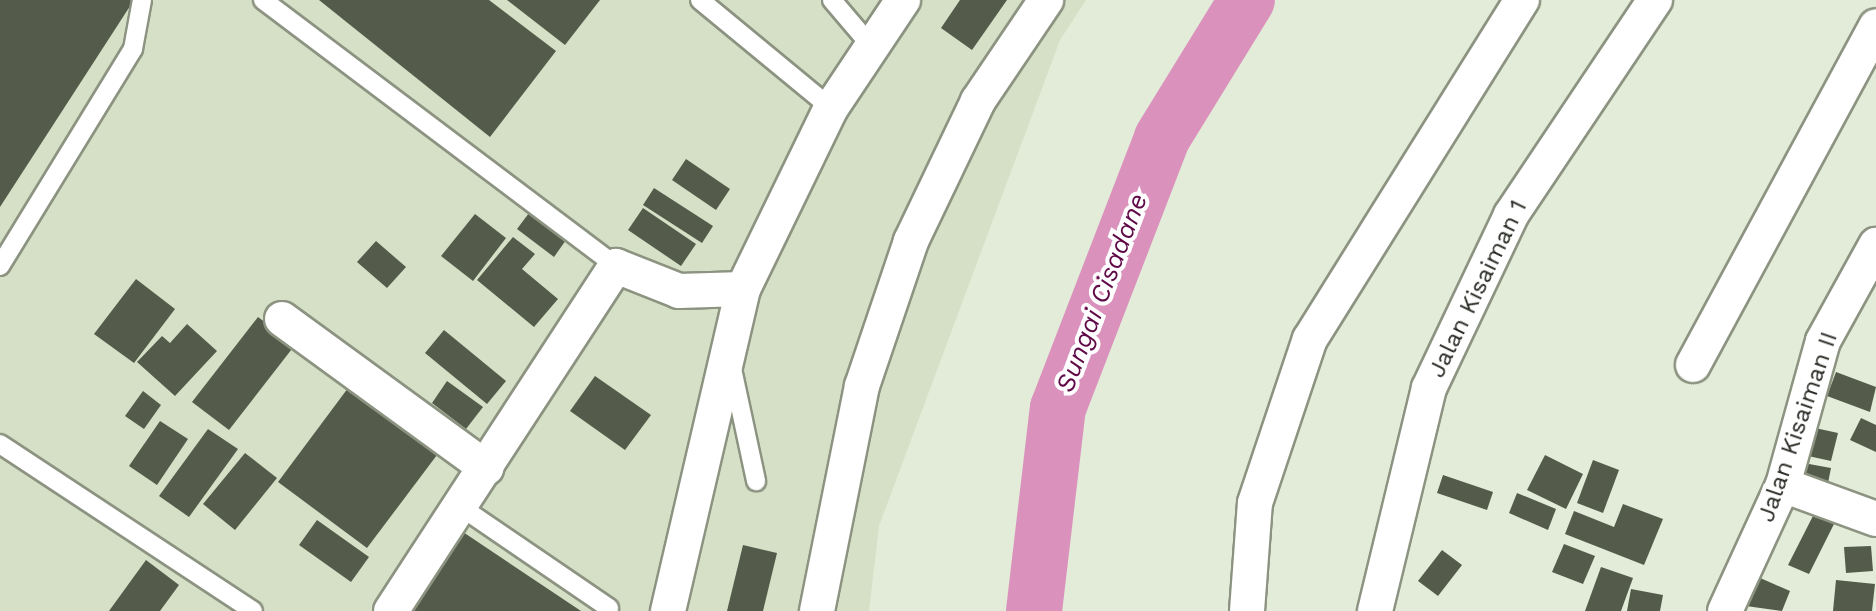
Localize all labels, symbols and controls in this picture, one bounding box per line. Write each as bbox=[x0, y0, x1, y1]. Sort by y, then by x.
water label: Sungai Cisadane bbox=[1050, 189, 1154, 397]
street label: Jalan Kisaiman 1 bbox=[1422, 195, 1534, 383]
street label: Jalan Kisaiman II bbox=[1752, 328, 1844, 526]

